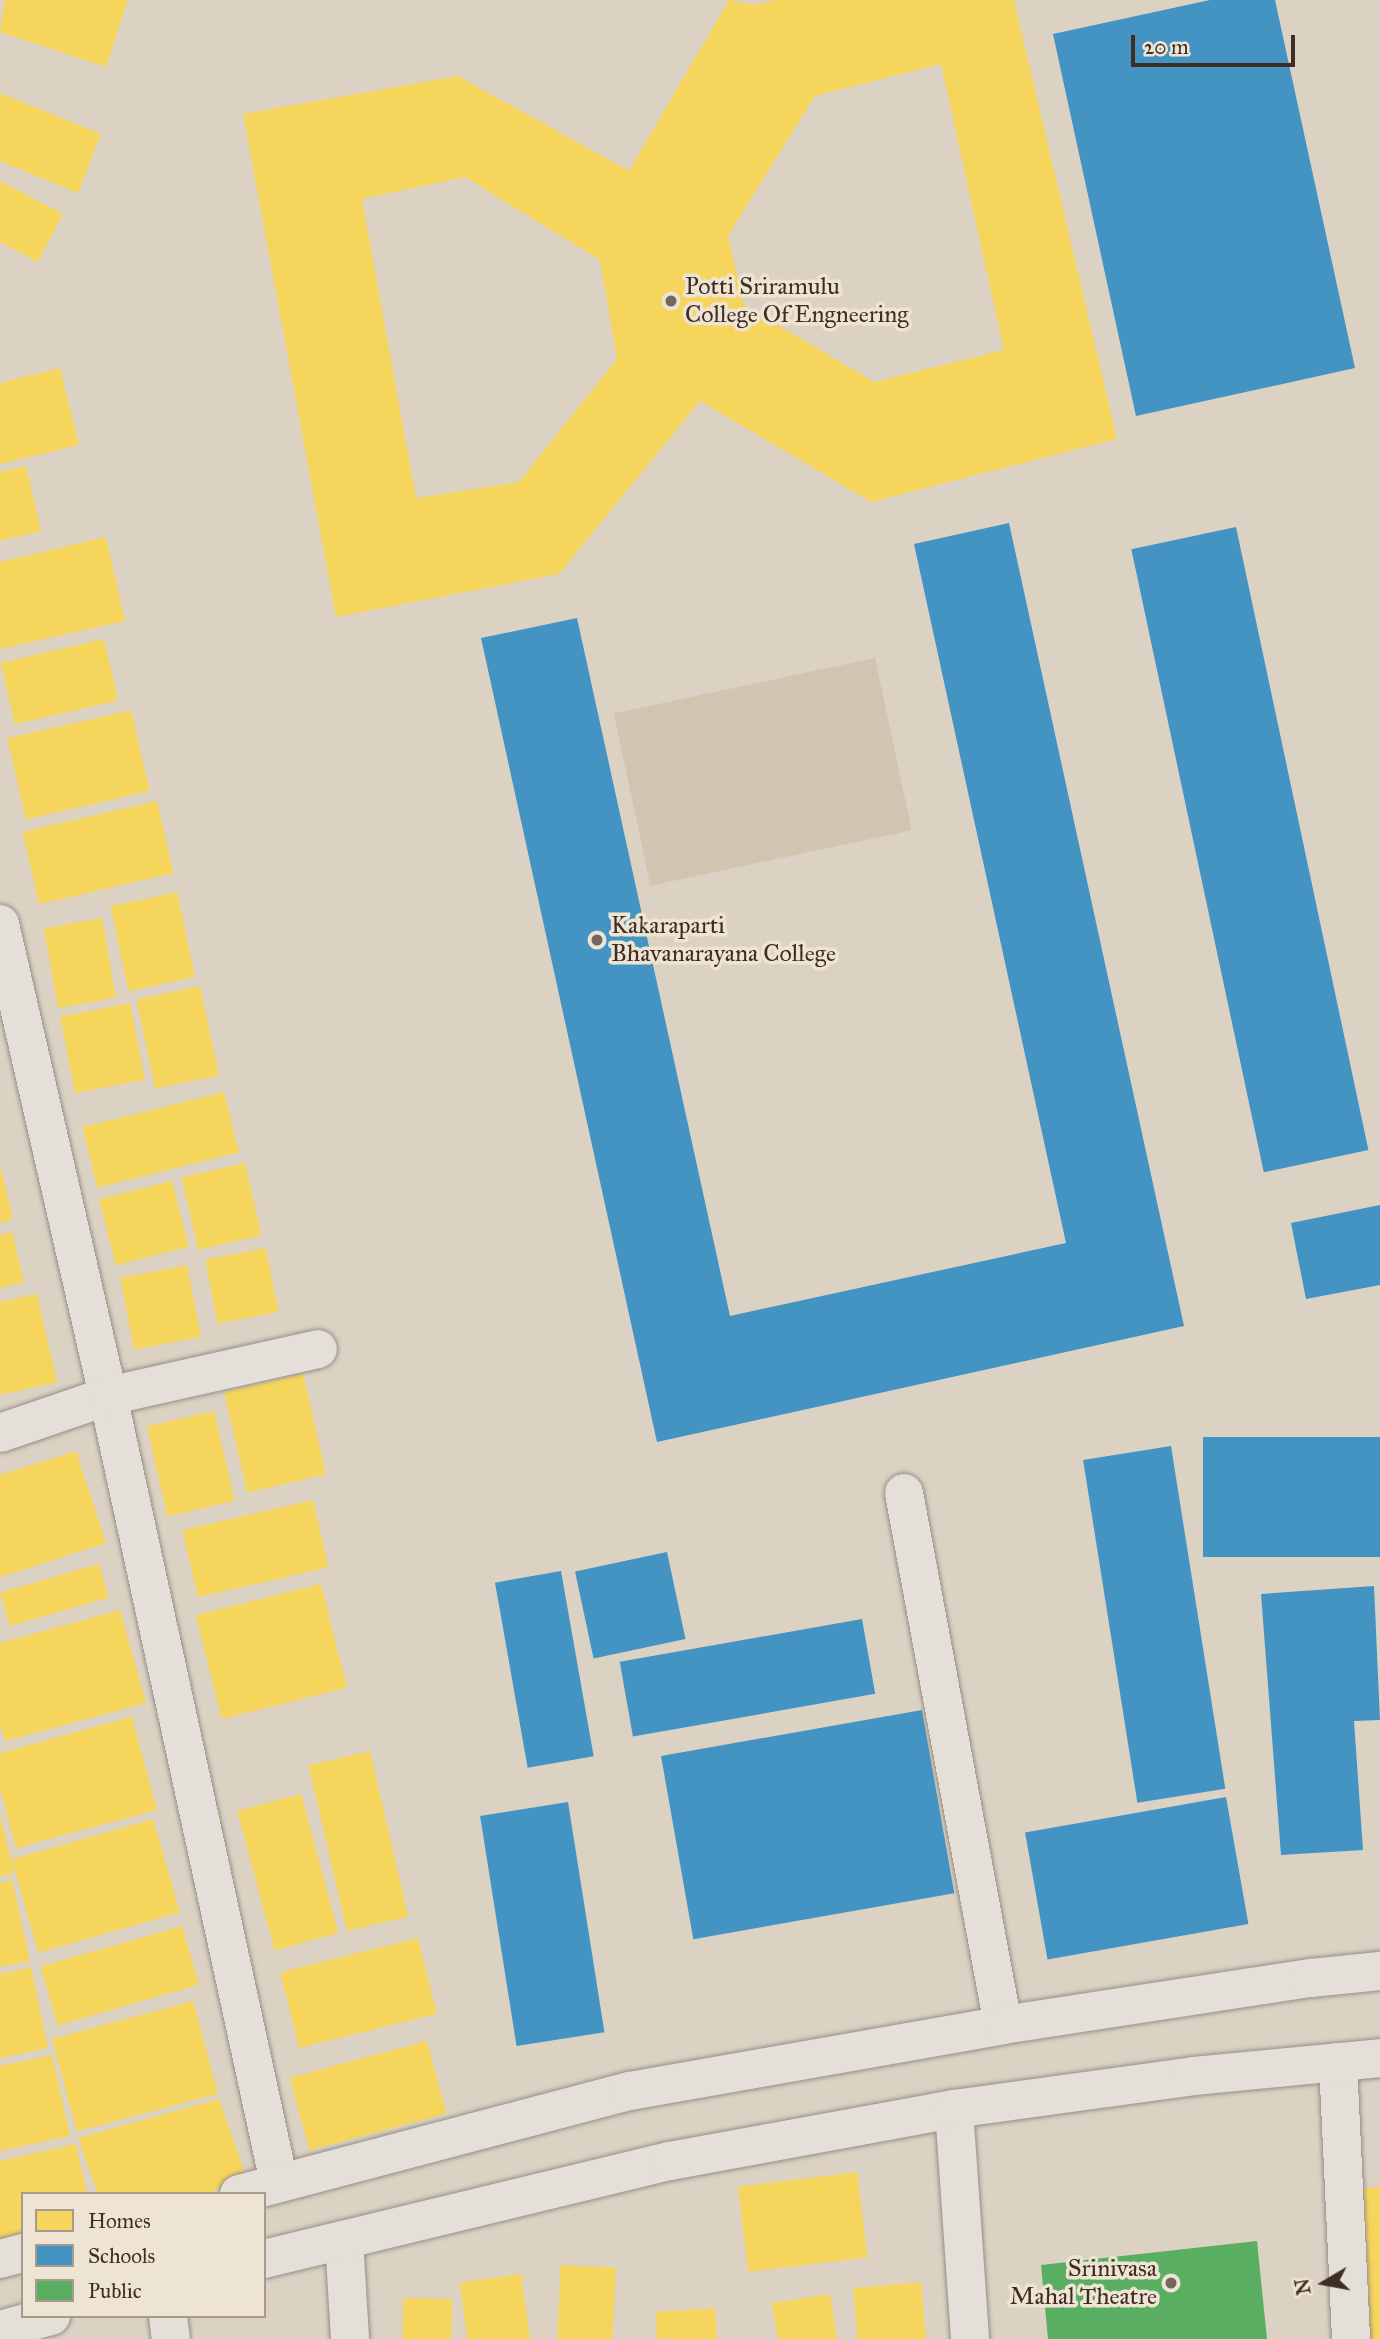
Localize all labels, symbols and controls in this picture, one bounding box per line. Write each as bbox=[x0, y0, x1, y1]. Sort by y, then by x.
scale bar bbox=[1135, 21, 1300, 65]
text: 20 m bbox=[1144, 34, 1189, 60]
place label: Potti Sriramulu College Of Engneering bbox=[685, 273, 908, 329]
marker: Potti Sriramulu College Of Engneering bbox=[663, 293, 679, 309]
place label: Kakaraparti Bhavanarayana College bbox=[611, 912, 836, 968]
marker: Kakaraparti Bhavanarayana College bbox=[589, 932, 605, 948]
legend bbox=[21, 2192, 266, 2318]
text: Homes bbox=[88, 2208, 151, 2234]
text: Schools bbox=[88, 2243, 155, 2269]
north arrow bbox=[1289, 2248, 1359, 2318]
place label: Srinivasa Mahal Theatre bbox=[1010, 2255, 1157, 2311]
marker: Srinivasa Mahal Theatre bbox=[1163, 2275, 1179, 2291]
text: N bbox=[1290, 2277, 1316, 2297]
text: Public bbox=[88, 2278, 142, 2304]

